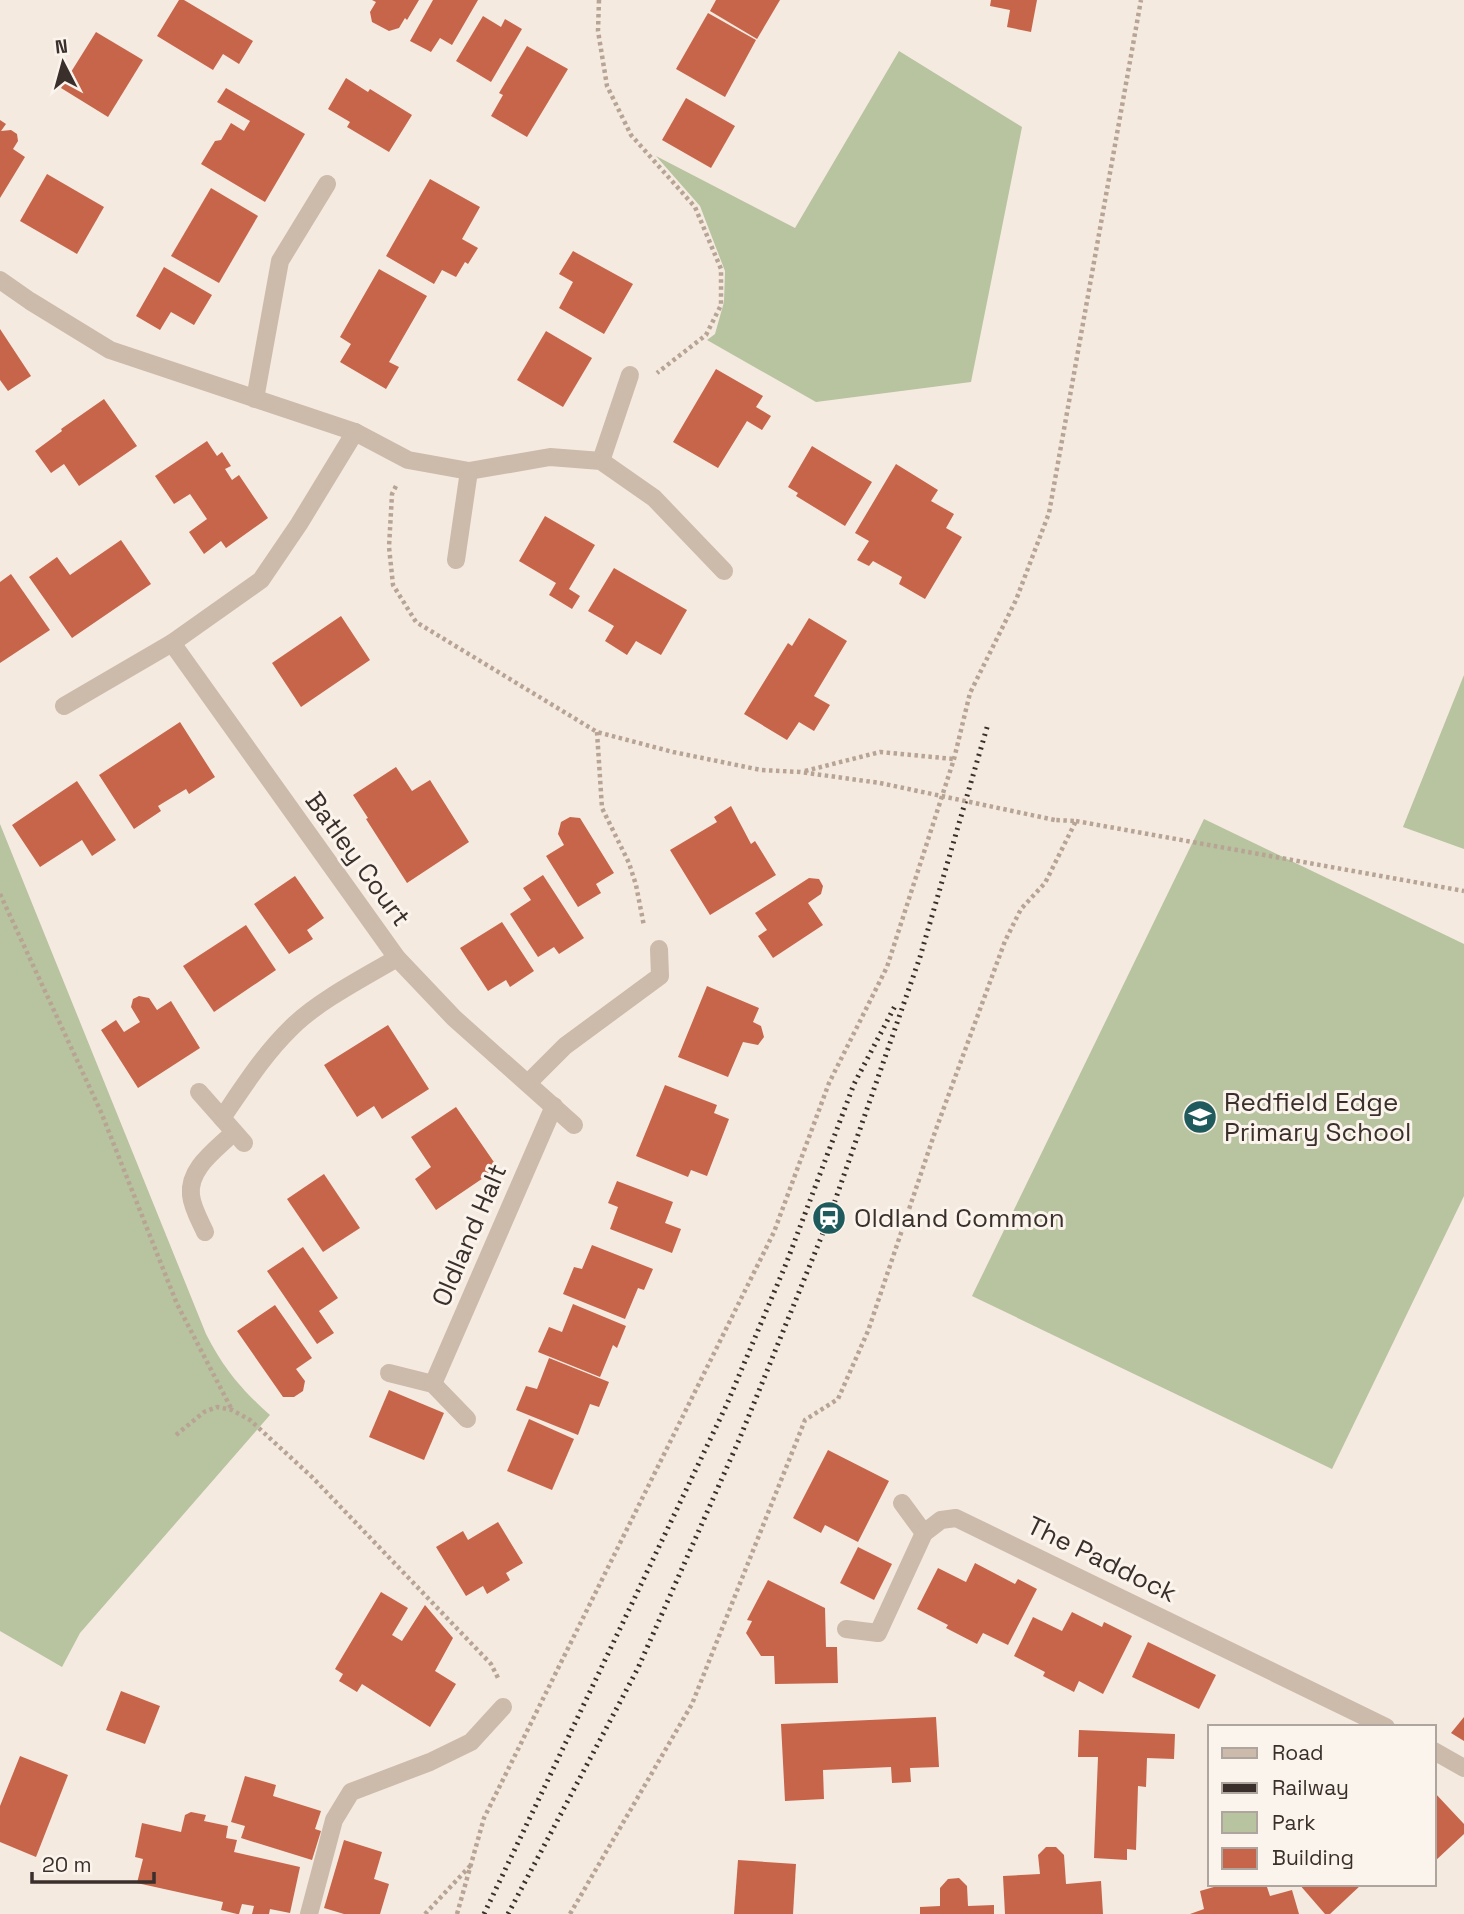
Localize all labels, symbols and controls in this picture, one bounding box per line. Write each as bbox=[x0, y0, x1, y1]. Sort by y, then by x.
north arrow bbox=[28, 28, 98, 98]
text: N bbox=[54, 33, 69, 60]
street label: Batley Court bbox=[298, 785, 418, 933]
place label: Redfield Edge Primary School bbox=[1224, 1085, 1411, 1149]
school or university icon: Redfield Edge Primary School bbox=[1181, 1098, 1219, 1136]
street label: Oldland Halt bbox=[424, 1159, 514, 1311]
station icon: Oldland Common bbox=[810, 1199, 848, 1237]
place label: Oldland Common bbox=[854, 1201, 1065, 1235]
street label: The Paddock bbox=[1022, 1508, 1182, 1610]
legend bbox=[1208, 1725, 1436, 1886]
text: Road bbox=[1272, 1739, 1324, 1766]
text: Railway bbox=[1272, 1774, 1349, 1801]
text: Park bbox=[1272, 1809, 1316, 1836]
scale bar bbox=[32, 1840, 154, 1884]
text: Building bbox=[1272, 1844, 1354, 1871]
text: 20 m bbox=[42, 1851, 92, 1878]

